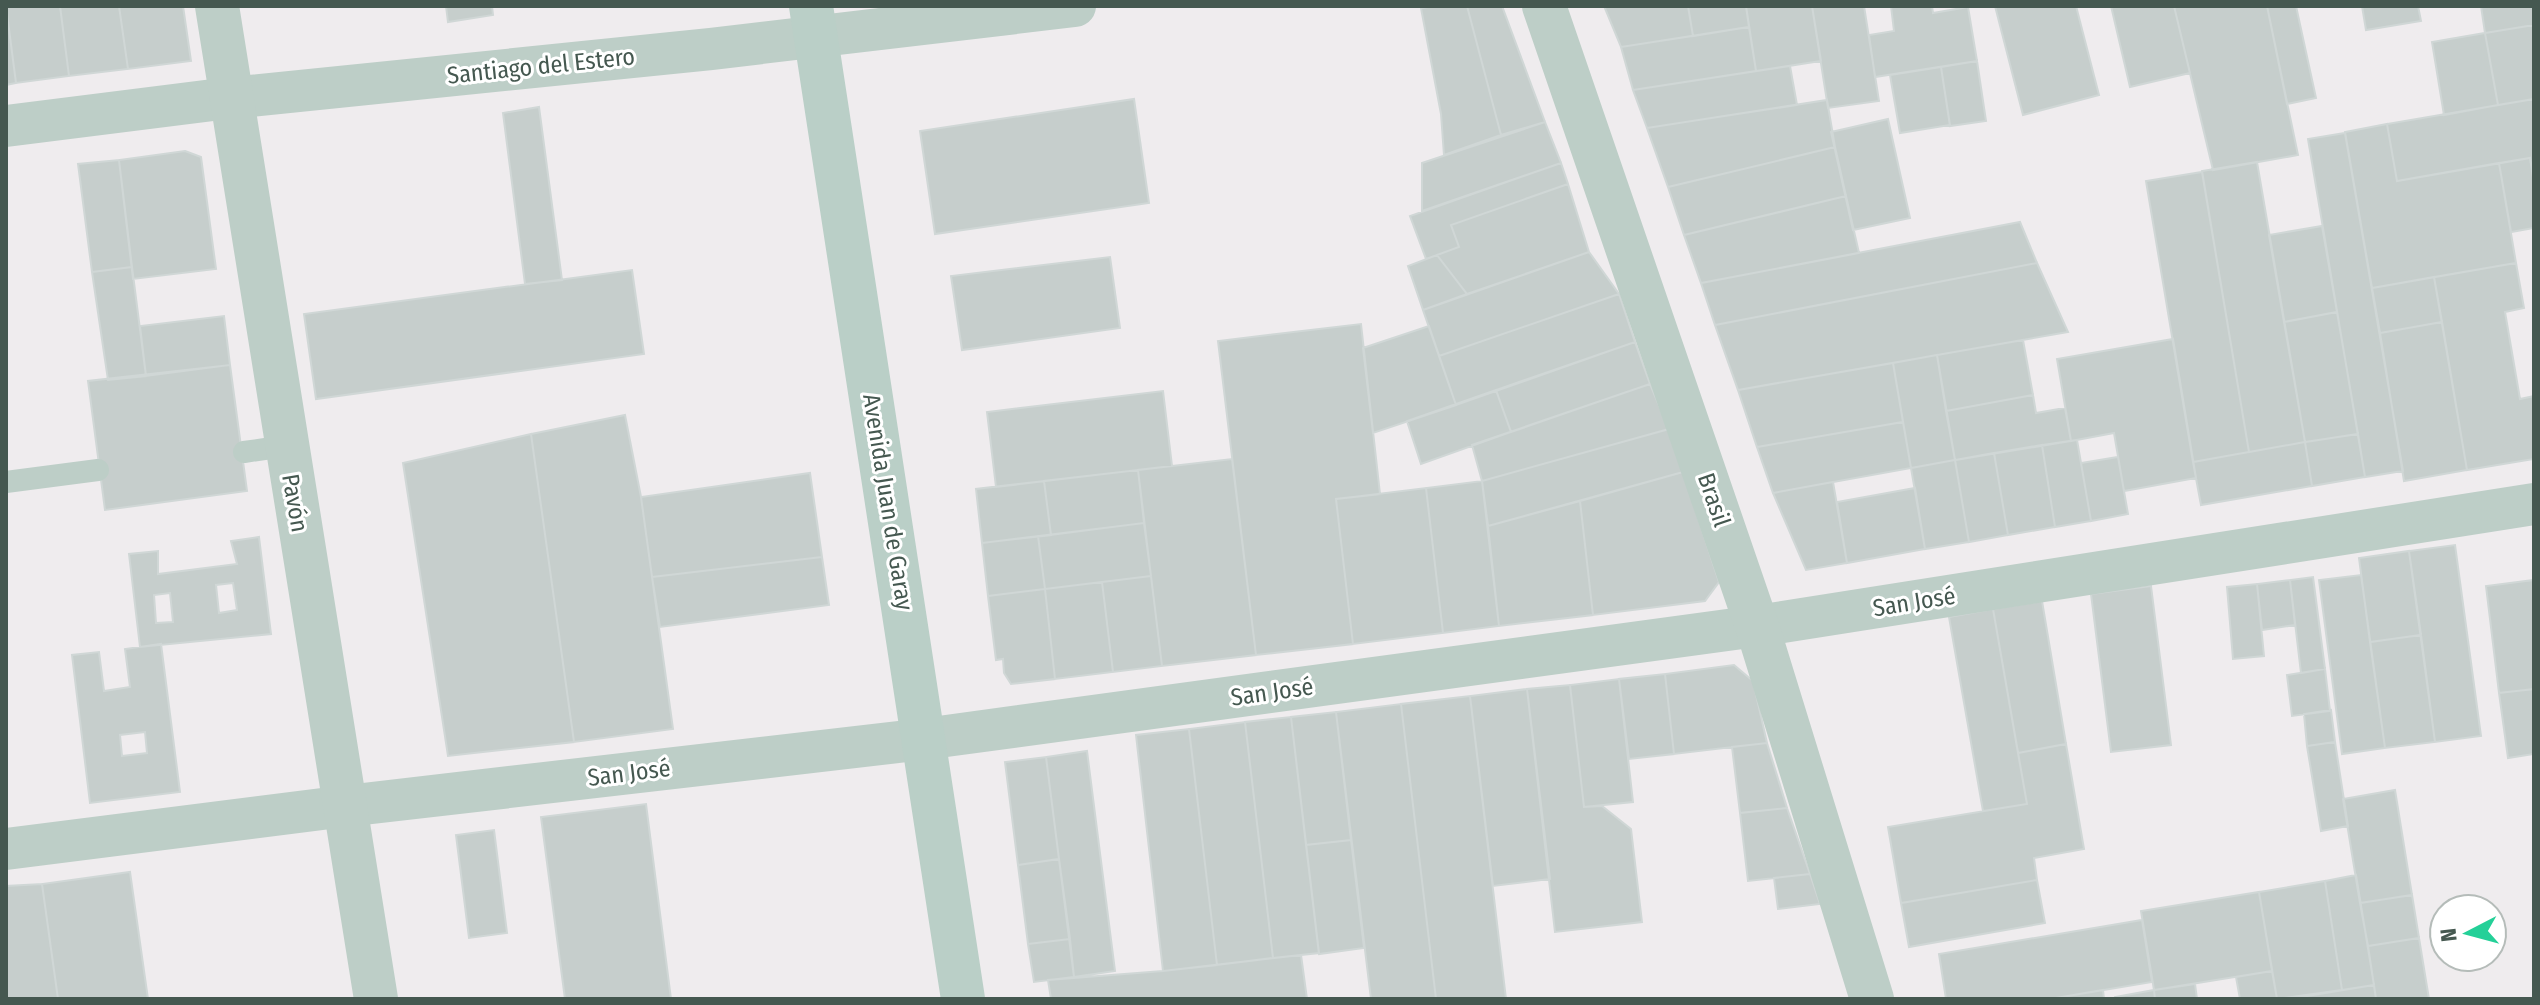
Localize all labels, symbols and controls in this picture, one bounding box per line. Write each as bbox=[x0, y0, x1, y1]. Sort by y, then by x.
street label: Santiago del Estero bbox=[446, 42, 636, 90]
street label: Avenida Juan de Garay bbox=[857, 392, 919, 613]
street label: Brasil bbox=[1692, 469, 1736, 531]
street label: Pavón bbox=[276, 472, 314, 534]
street label: San José bbox=[1871, 582, 1957, 622]
street label: San José bbox=[1229, 672, 1315, 712]
street label: San José bbox=[586, 754, 672, 792]
north arrow bbox=[2428, 893, 2508, 973]
text: N bbox=[2434, 927, 2463, 943]

